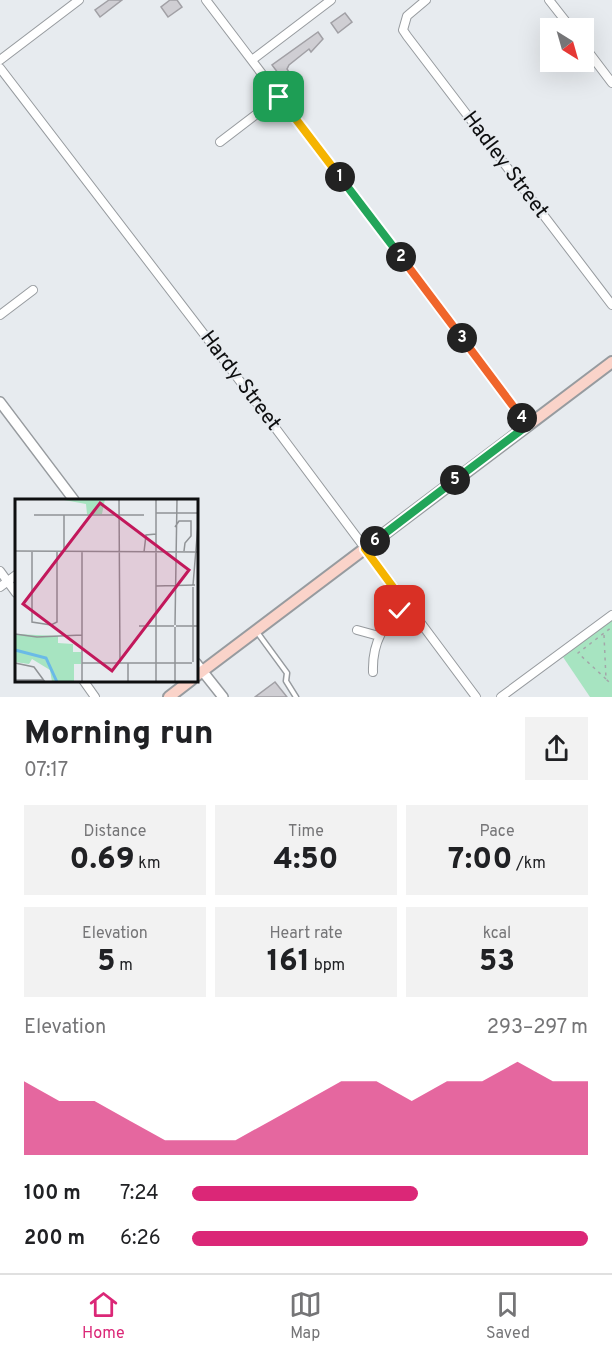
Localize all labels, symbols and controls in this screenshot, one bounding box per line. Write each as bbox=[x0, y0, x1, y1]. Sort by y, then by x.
north arrow bbox=[540, 18, 594, 72]
map controls bbox=[540, 18, 594, 72]
pin bbox=[253, 71, 304, 122]
icon: arrive bbox=[262, 80, 295, 113]
street label: Hadley Street bbox=[456, 106, 554, 224]
pin: 1 bbox=[325, 162, 355, 192]
text: 1 bbox=[337, 167, 343, 187]
pin: 2 bbox=[386, 242, 416, 272]
text: 2 bbox=[396, 247, 406, 267]
pin: 3 bbox=[447, 323, 477, 353]
street label: Hardy Street bbox=[193, 325, 287, 437]
text: 3 bbox=[457, 328, 467, 348]
pin: 4 bbox=[507, 403, 537, 433]
text: 4 bbox=[517, 408, 527, 428]
pin: 5 bbox=[440, 465, 470, 495]
text: 5 bbox=[450, 470, 460, 490]
inset map bbox=[15, 499, 198, 682]
pin: 6 bbox=[360, 526, 390, 556]
text: 6 bbox=[370, 531, 380, 551]
pin bbox=[374, 585, 425, 636]
icon: check bbox=[383, 594, 416, 627]
text: Morning run bbox=[24, 714, 214, 756]
button: share bbox=[525, 717, 588, 780]
text: 07:17 bbox=[24, 758, 68, 784]
text: Distance bbox=[84, 822, 146, 842]
text: Time bbox=[288, 822, 324, 842]
text: Pace bbox=[479, 822, 515, 842]
text: 0.69 bbox=[70, 842, 135, 879]
text: 4:50 bbox=[273, 842, 339, 879]
text: 7:00 bbox=[448, 842, 512, 879]
text: km bbox=[135, 854, 160, 874]
text: /km bbox=[512, 854, 546, 874]
text: Elevation bbox=[82, 924, 148, 944]
text: Heart rate bbox=[269, 924, 343, 944]
text: kcal bbox=[483, 924, 511, 944]
text: 5 bbox=[97, 944, 115, 981]
text: 161 bbox=[267, 944, 310, 981]
text: 53 bbox=[479, 944, 515, 981]
text: m bbox=[115, 956, 133, 976]
text: bpm bbox=[310, 956, 345, 976]
text: Elevation bbox=[24, 1015, 106, 1041]
text: 293–297 m bbox=[487, 1015, 588, 1041]
text: 100 m bbox=[24, 1181, 81, 1207]
text: 7:24 bbox=[120, 1181, 159, 1207]
text: 200 m bbox=[24, 1226, 85, 1252]
text: 6:26 bbox=[120, 1226, 161, 1252]
tab: Home bbox=[82, 1288, 125, 1344]
tab: Map bbox=[289, 1288, 322, 1344]
tab: Saved bbox=[486, 1288, 530, 1344]

